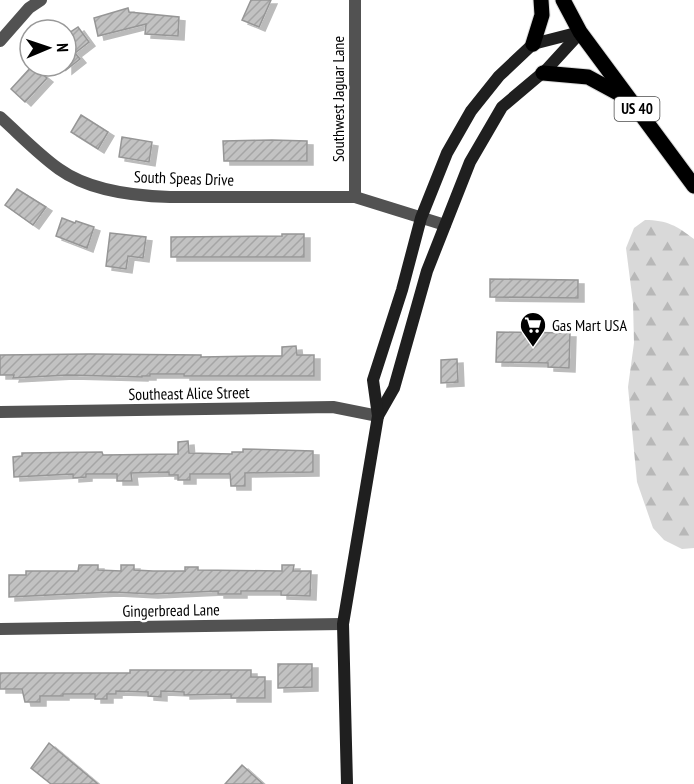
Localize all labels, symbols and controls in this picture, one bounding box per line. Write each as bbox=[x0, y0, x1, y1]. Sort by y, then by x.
north arrow bbox=[18, 18, 78, 78]
street label: Southwest Jaguar Lane bbox=[328, 36, 348, 162]
text: N bbox=[53, 43, 73, 52]
road number: US 40 bbox=[614, 97, 660, 121]
street label: South Speas Drive bbox=[134, 166, 234, 190]
supermarket icon: Gas Mart USA bbox=[518, 310, 548, 348]
place label: Gas Mart USA bbox=[552, 315, 627, 335]
street label: Southeast Alice Street bbox=[128, 382, 250, 404]
street label: Gingerbread Lane bbox=[122, 599, 220, 621]

